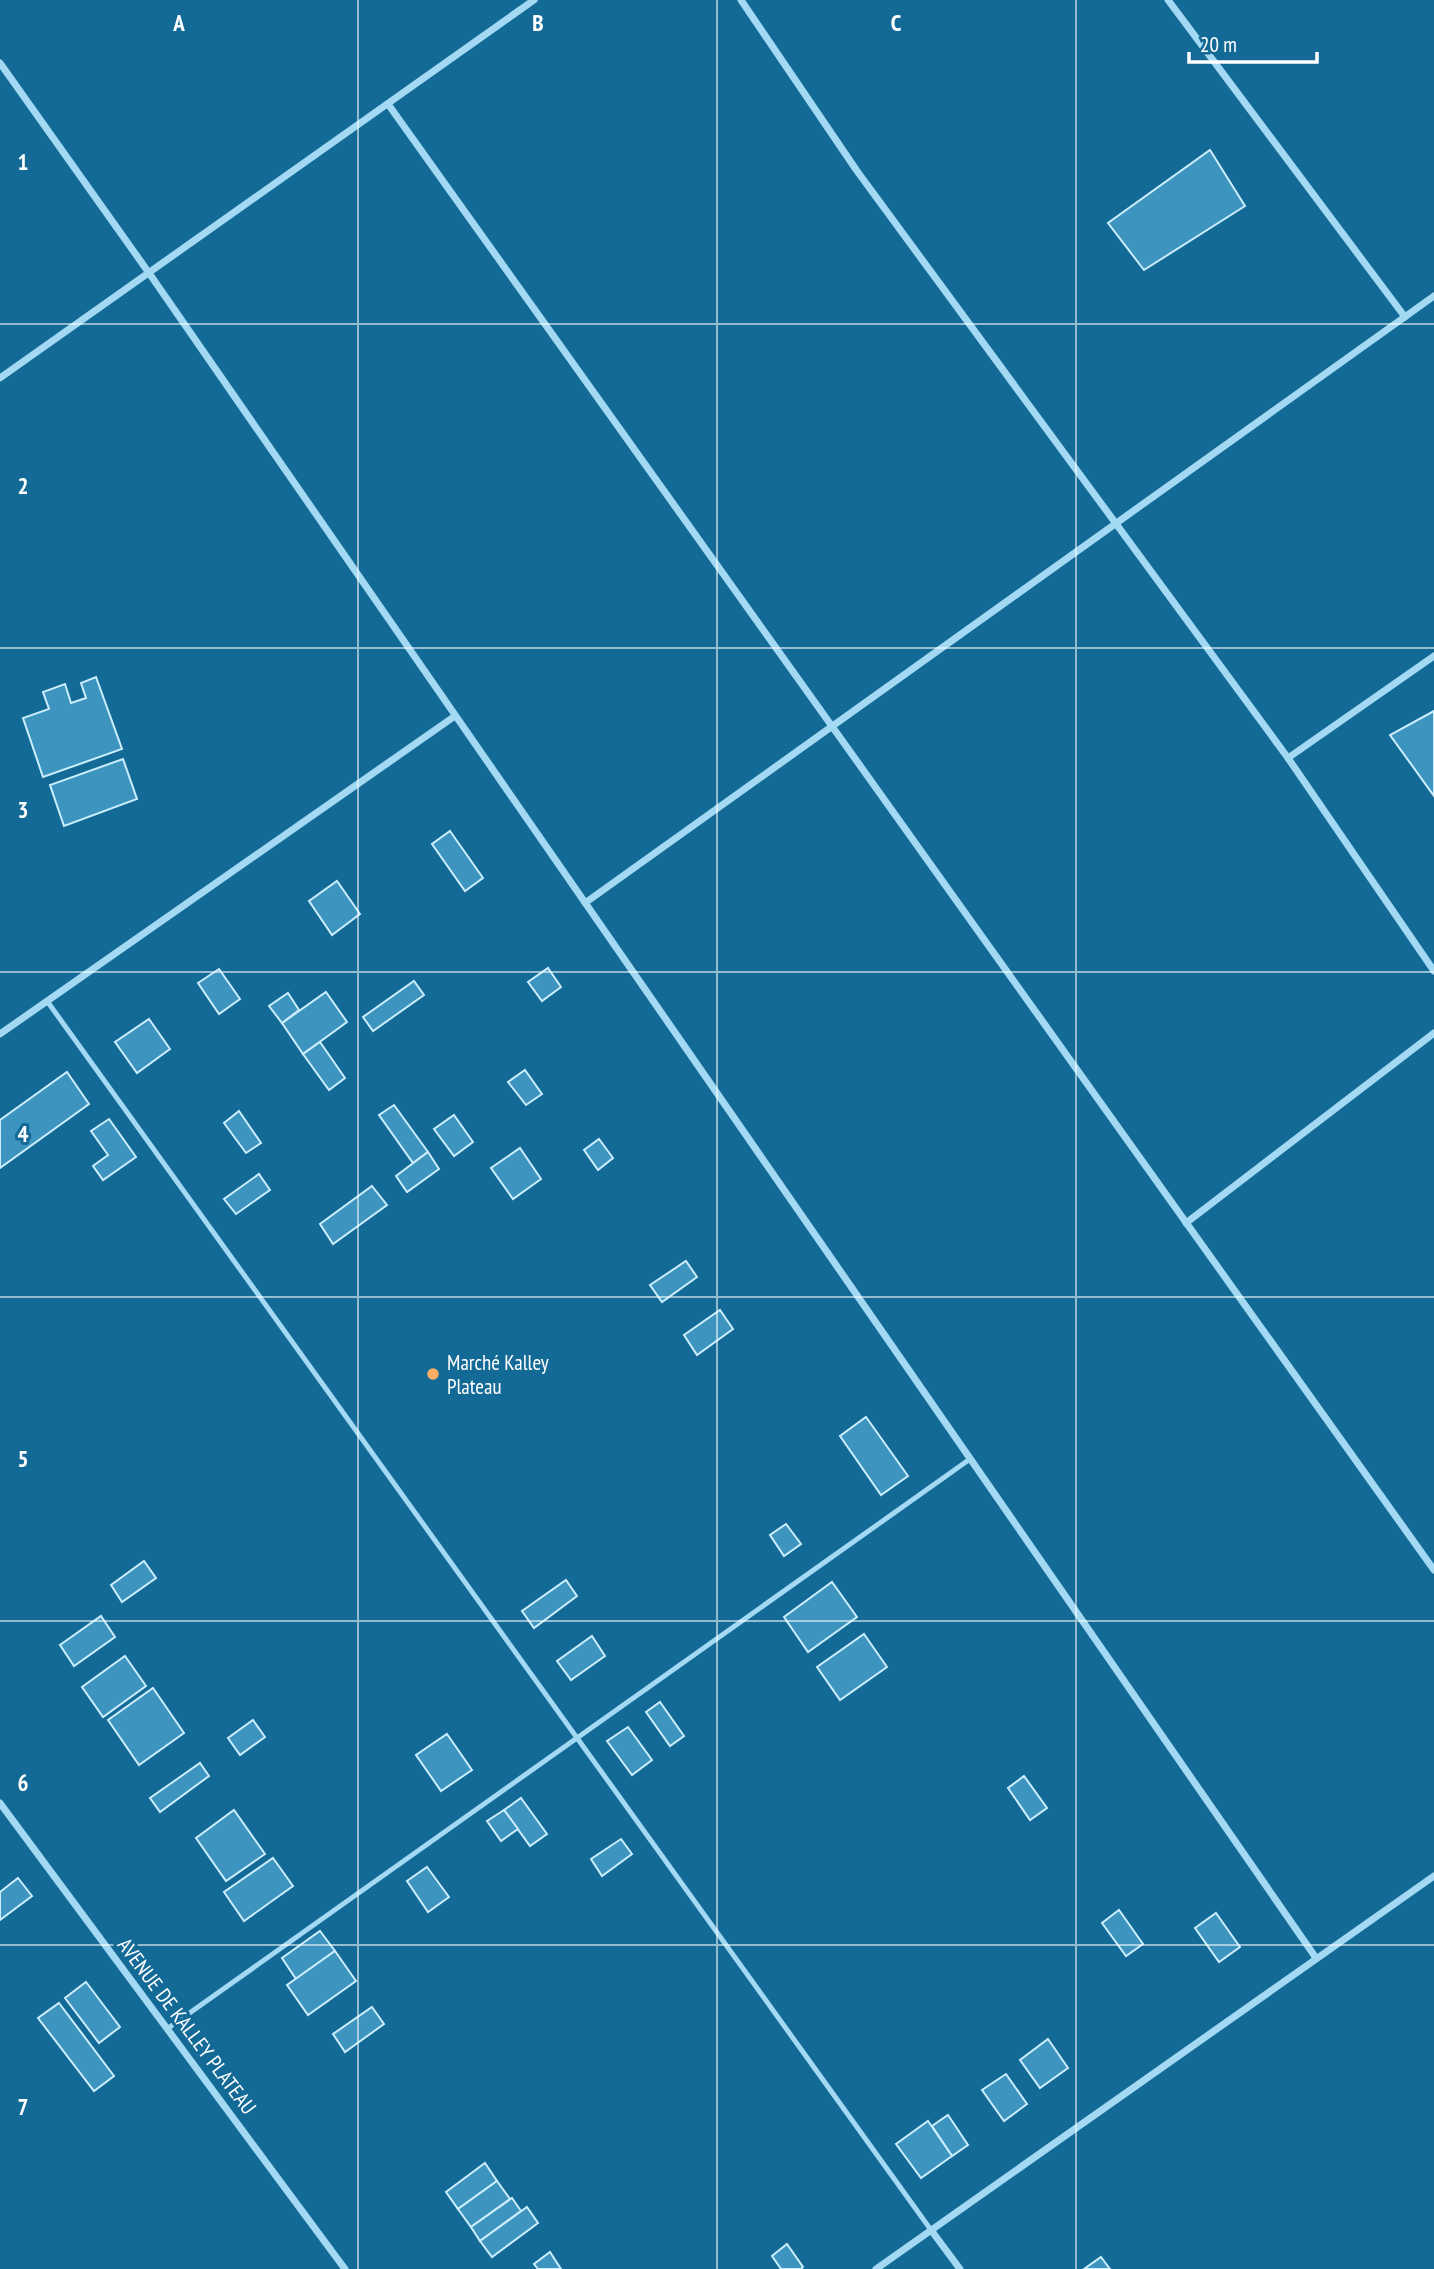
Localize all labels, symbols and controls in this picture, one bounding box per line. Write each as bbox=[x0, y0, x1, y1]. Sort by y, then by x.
text: A bbox=[172, 8, 185, 37]
text: B bbox=[532, 8, 544, 37]
text: C bbox=[891, 8, 902, 37]
scale bar bbox=[1189, 21, 1317, 65]
text: 20 m bbox=[1200, 31, 1237, 58]
text: 1 bbox=[18, 147, 29, 176]
text: 2 bbox=[18, 471, 29, 500]
text: 3 bbox=[18, 795, 29, 824]
text: 4 bbox=[18, 1119, 29, 1148]
place label: Marché Kalley Plateau bbox=[447, 1349, 549, 1400]
marker: Marché Kalley Plateau bbox=[425, 1366, 441, 1382]
text: 5 bbox=[18, 1444, 29, 1473]
text: 6 bbox=[18, 1768, 29, 1797]
street label: AVENUE DE KALLEY PLATEAU bbox=[112, 1932, 262, 2120]
text: 7 bbox=[18, 2092, 29, 2121]

